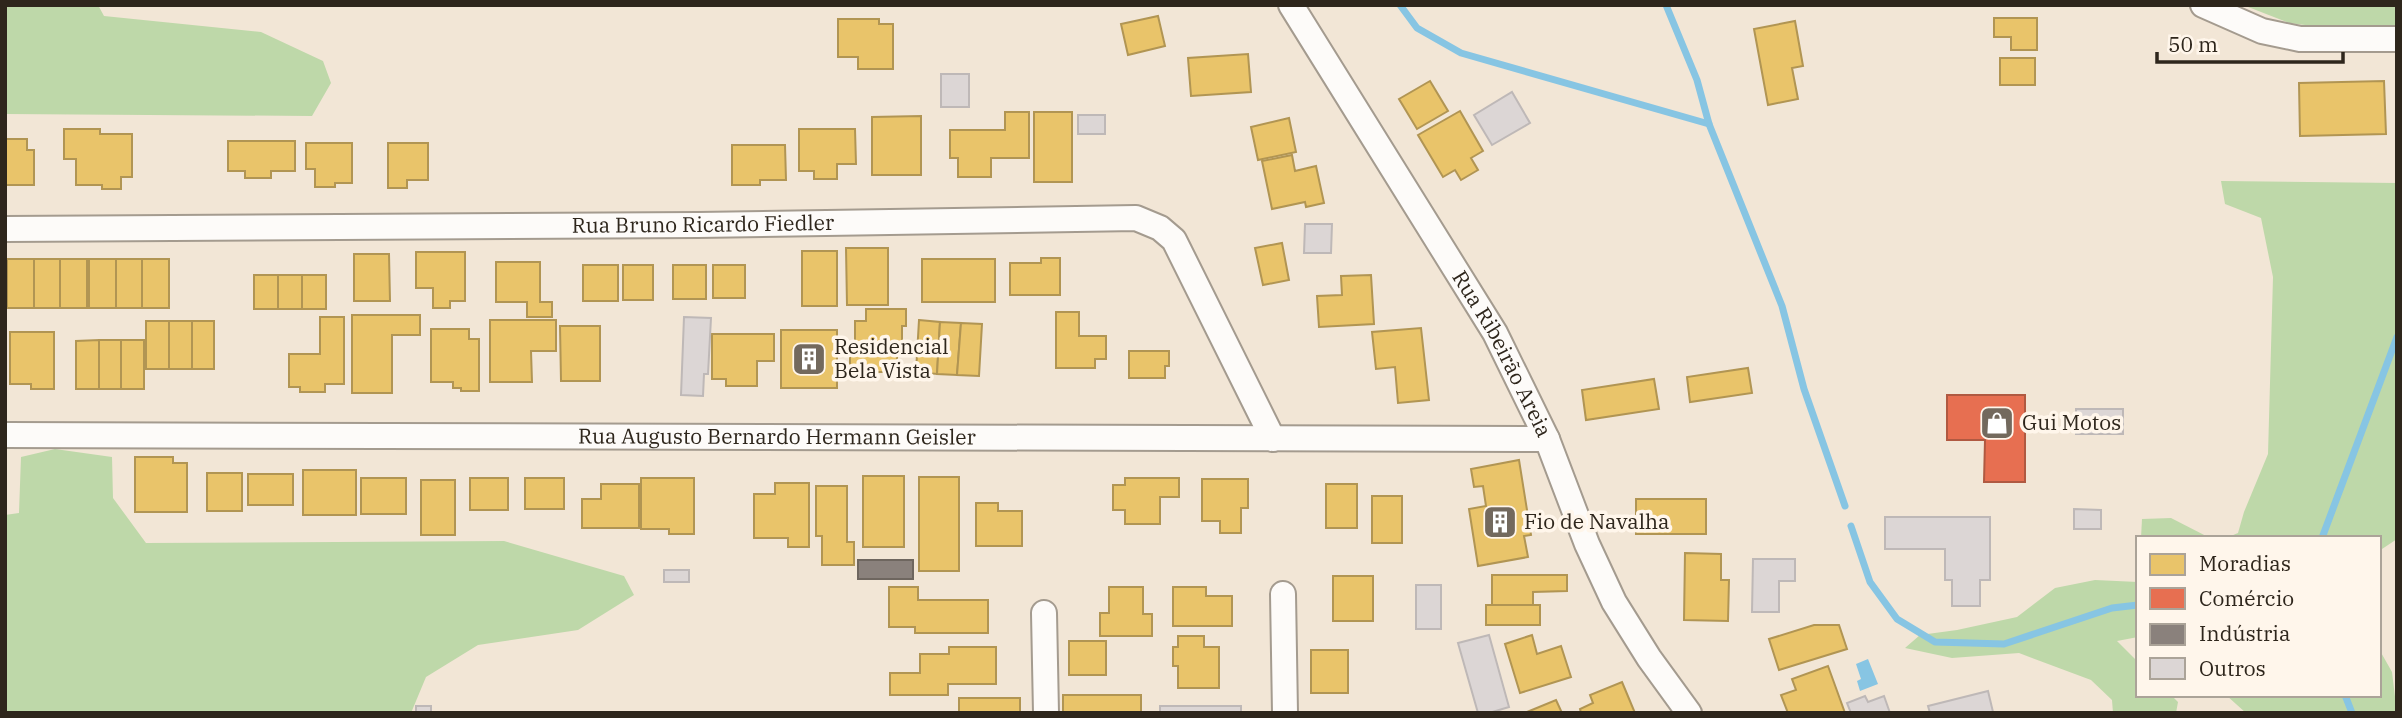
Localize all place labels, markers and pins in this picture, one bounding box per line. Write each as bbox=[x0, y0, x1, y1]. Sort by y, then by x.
place label: Residencial Bela Vista bbox=[834, 332, 949, 384]
building icon: Residencial Bela Vista bbox=[790, 340, 828, 378]
shop icon: Gui Motos bbox=[1978, 404, 2016, 442]
place label: Gui Motos bbox=[2022, 408, 2121, 436]
building icon: Fio de Navalha bbox=[1481, 503, 1519, 541]
place label: Fio de Navalha bbox=[1524, 507, 1670, 535]

